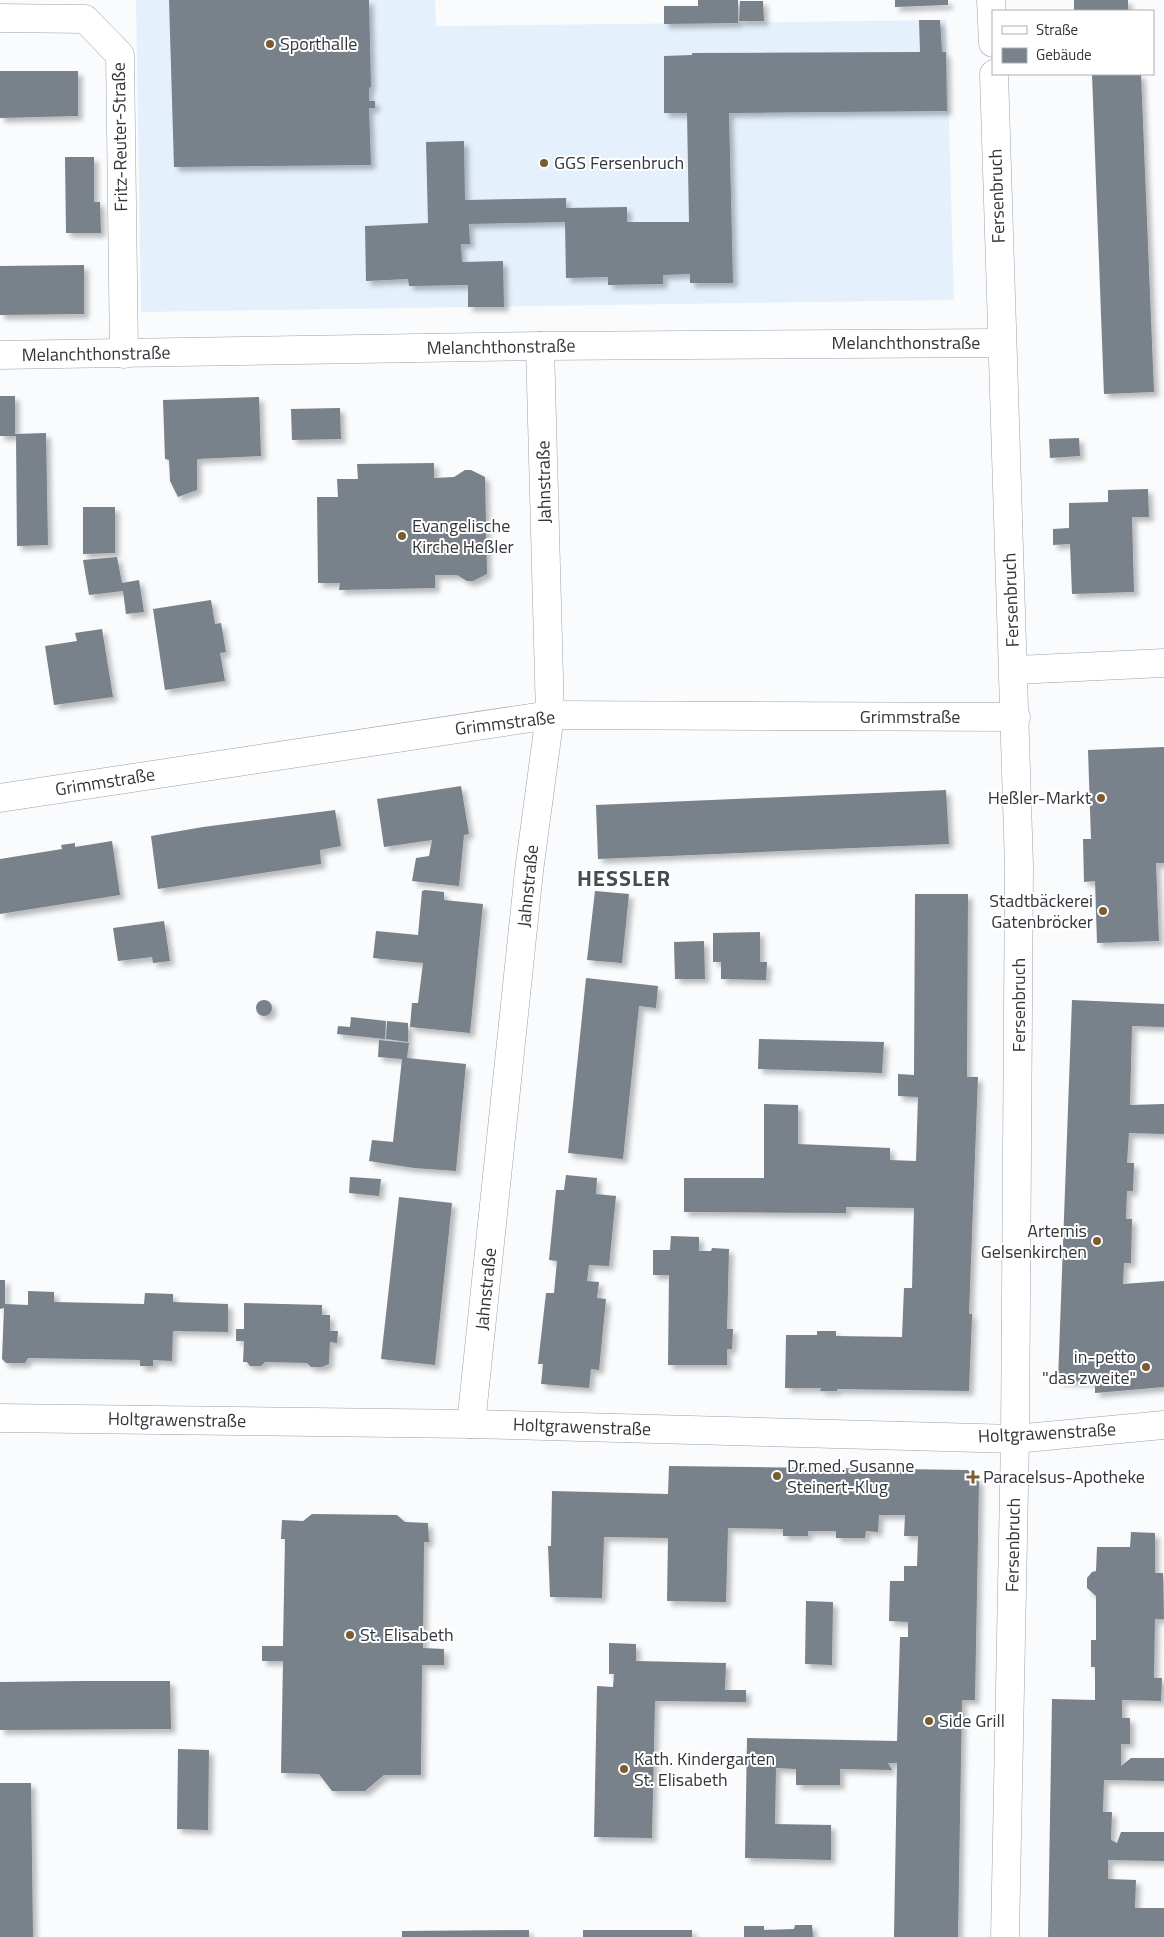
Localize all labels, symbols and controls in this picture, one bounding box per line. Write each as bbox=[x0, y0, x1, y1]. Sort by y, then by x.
legend bbox=[992, 10, 1154, 75]
text: Straße bbox=[1036, 18, 1078, 41]
place label: Sporthalle bbox=[280, 30, 357, 57]
marker: Sporthalle bbox=[264, 38, 276, 50]
text: Gebäude bbox=[1036, 43, 1092, 66]
street label: Fritz-Reuter-Straße bbox=[105, 62, 134, 212]
street label: Fersenbruch bbox=[981, 148, 1012, 244]
place label: GGS Fersenbruch bbox=[554, 149, 684, 176]
marker: GGS Fersenbruch bbox=[538, 157, 550, 169]
street label: Melanchthonstraße bbox=[832, 329, 980, 356]
street label: Melanchthonstraße bbox=[426, 332, 576, 361]
street label: Melanchthonstraße bbox=[21, 339, 171, 368]
street label: Jahnstraße bbox=[529, 440, 558, 524]
place label: Evangelische Kirche Heßler bbox=[412, 512, 514, 560]
marker: Evangelische Kirche Heßler bbox=[396, 530, 408, 542]
street label: Fersenbruch bbox=[995, 552, 1026, 648]
street label: Grimmstraße bbox=[453, 703, 557, 742]
street label: Grimmstraße bbox=[860, 703, 960, 730]
street label: Grimmstraße bbox=[53, 760, 157, 803]
place label: Heßler-Markt bbox=[988, 784, 1092, 811]
marker: Heßler-Markt bbox=[1095, 792, 1107, 804]
street label: Jahnstraße bbox=[510, 843, 545, 929]
district label: HESSLER bbox=[577, 861, 671, 895]
place label: Stadtbäckerei Gatenbröcker bbox=[989, 887, 1093, 935]
marker: Stadtbäckerei Gatenbröcker bbox=[1097, 905, 1109, 917]
street label: Fersenbruch bbox=[1005, 958, 1032, 1052]
place label: Artemis Gelsenkirchen bbox=[981, 1217, 1087, 1265]
marker: Artemis Gelsenkirchen bbox=[1091, 1235, 1103, 1247]
street label: Jahnstraße bbox=[468, 1246, 503, 1332]
place label: in-petto "das zweite" bbox=[1042, 1343, 1136, 1391]
marker: in-petto "das zweite" bbox=[1140, 1361, 1152, 1373]
street label: Holtgrawenstraße bbox=[108, 1405, 246, 1434]
street label: Holtgrawenstraße bbox=[512, 1411, 652, 1442]
street label: Holtgrawenstraße bbox=[977, 1415, 1117, 1450]
place label: Dr.med. Susanne Steinert-Klug bbox=[787, 1452, 914, 1500]
place label: Paracelsus-Apotheke bbox=[983, 1463, 1145, 1490]
marker: Dr.med. Susanne Steinert-Klug bbox=[771, 1470, 783, 1482]
marker: Paracelsus-Apotheke bbox=[967, 1471, 979, 1483]
street label: Fersenbruch bbox=[998, 1498, 1027, 1592]
place label: St. Elisabeth bbox=[360, 1621, 454, 1648]
marker: St. Elisabeth bbox=[344, 1629, 356, 1641]
place label: Side Grill bbox=[939, 1707, 1005, 1734]
marker: Side Grill bbox=[923, 1715, 935, 1727]
place label: Kath. Kindergarten St. Elisabeth bbox=[634, 1745, 775, 1793]
marker: Kath. Kindergarten St. Elisabeth bbox=[618, 1763, 630, 1775]

